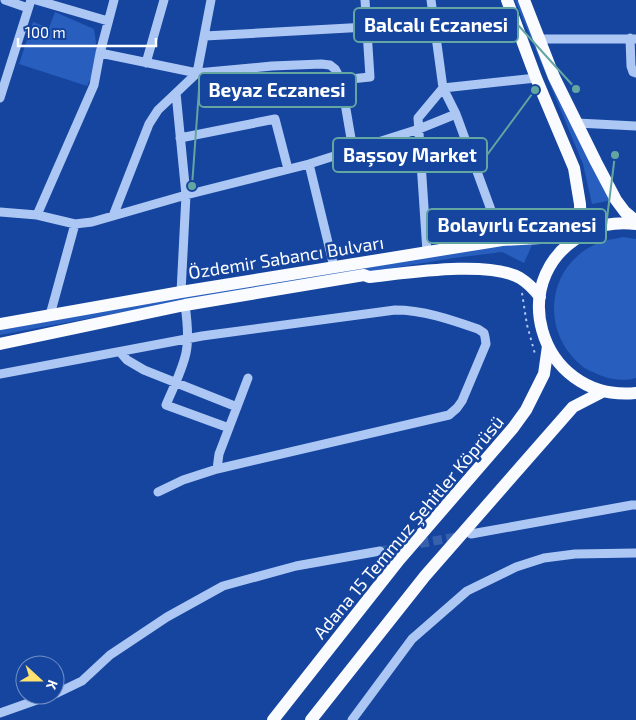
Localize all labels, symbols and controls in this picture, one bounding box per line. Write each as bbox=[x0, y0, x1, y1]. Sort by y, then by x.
callout: Balcalı Eczanesi bbox=[354, 8, 518, 42]
text: Balcalı Eczanesi bbox=[364, 13, 508, 36]
scale bar bbox=[18, 15, 155, 47]
text: 100 m bbox=[25, 23, 66, 41]
callout: Beyaz Eczanesi bbox=[199, 73, 356, 107]
text: Beyaz Eczanesi bbox=[208, 78, 346, 102]
callout: Başsoy Market bbox=[333, 138, 487, 172]
text: Başsoy Market bbox=[343, 143, 477, 167]
callout: Bolayırlı Eczanesi bbox=[427, 209, 606, 243]
text: Bolayırlı Eczanesi bbox=[438, 213, 596, 237]
street label: Özdemir Sabancı Bulvarı bbox=[187, 231, 385, 283]
street label: Adana 15 Temmuz Şehitler Köprüsü bbox=[308, 411, 509, 644]
north arrow bbox=[15, 655, 65, 705]
text: K bbox=[43, 678, 62, 692]

